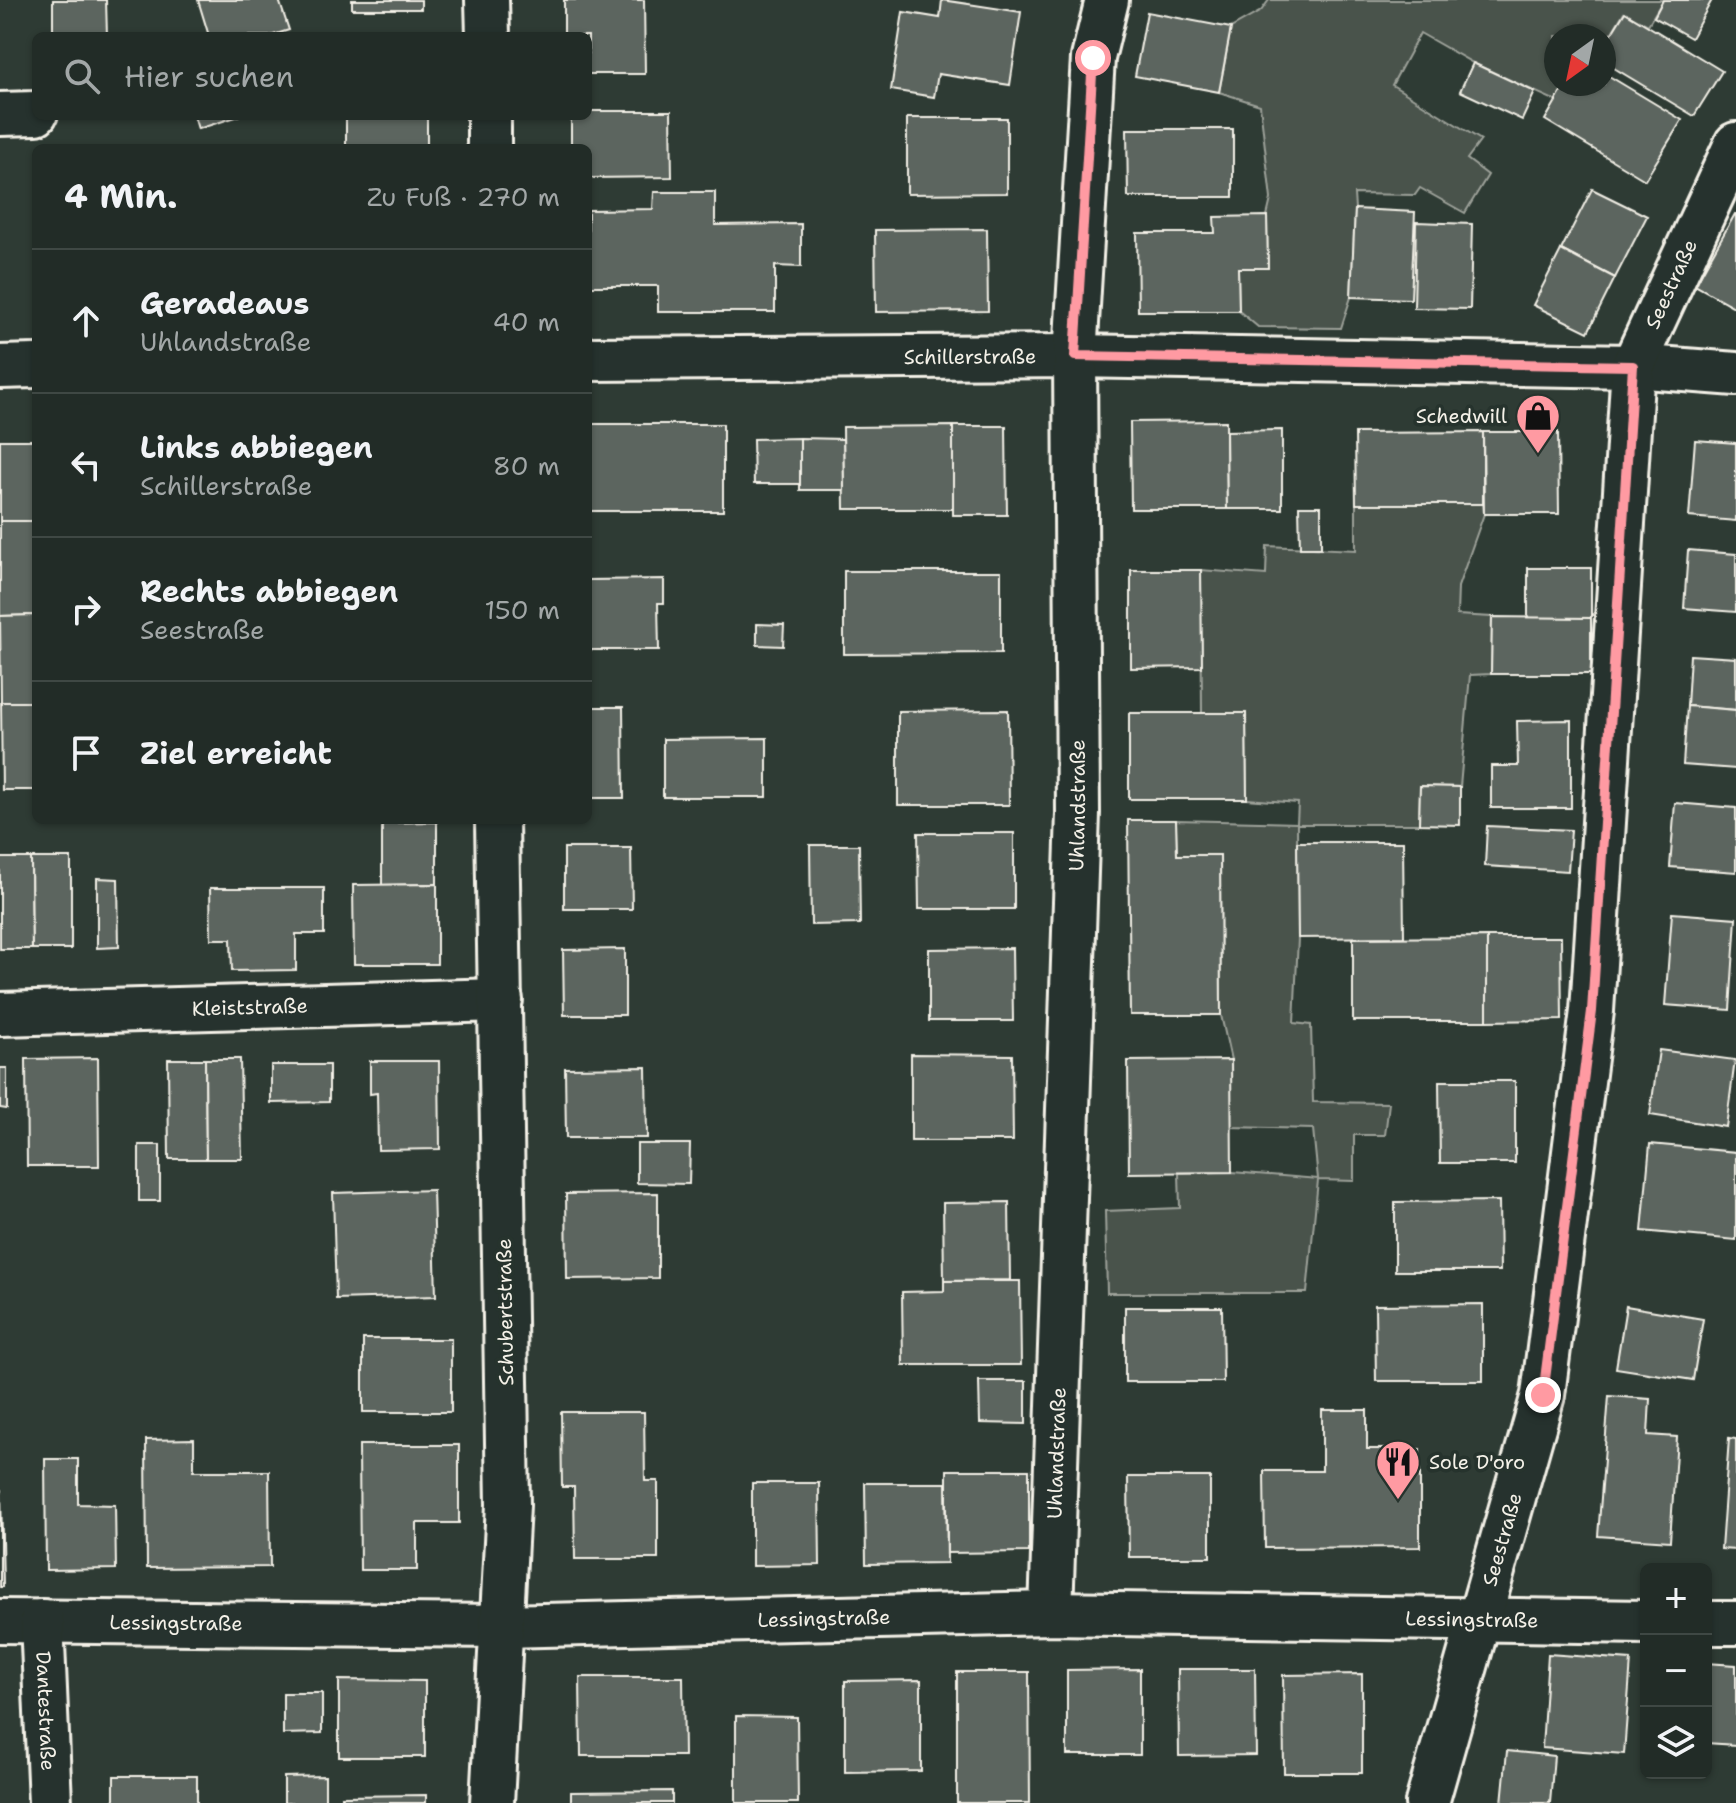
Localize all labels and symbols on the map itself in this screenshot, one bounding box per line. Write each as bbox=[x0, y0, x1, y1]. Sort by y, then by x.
north arrow bbox=[1544, 24, 1616, 96]
route start bbox=[1075, 40, 1111, 76]
street label: Seestraße bbox=[1639, 235, 1703, 333]
street label: Schillerstraße bbox=[904, 343, 1036, 370]
shop icon: Schedwill bbox=[1514, 392, 1562, 455]
place label: Schedwill bbox=[1416, 403, 1507, 429]
street label: Uhlandstraße bbox=[1063, 739, 1091, 872]
street label: Kleiststraße bbox=[192, 992, 308, 1022]
street label: Schubertstraße bbox=[491, 1238, 519, 1386]
route end bbox=[1525, 1377, 1561, 1413]
street label: Uhlandstraße bbox=[1041, 1387, 1072, 1519]
restaurant icon: Sole D'oro bbox=[1374, 1438, 1422, 1501]
place label: Sole D'oro bbox=[1429, 1449, 1525, 1475]
street label: Seestraße bbox=[1476, 1490, 1528, 1589]
street label: Lessingstraße bbox=[757, 1604, 891, 1633]
street label: Lessingstraße bbox=[1405, 1605, 1539, 1633]
street label: Lessingstraße bbox=[109, 1609, 243, 1636]
street label: Dantestraße bbox=[30, 1651, 62, 1771]

